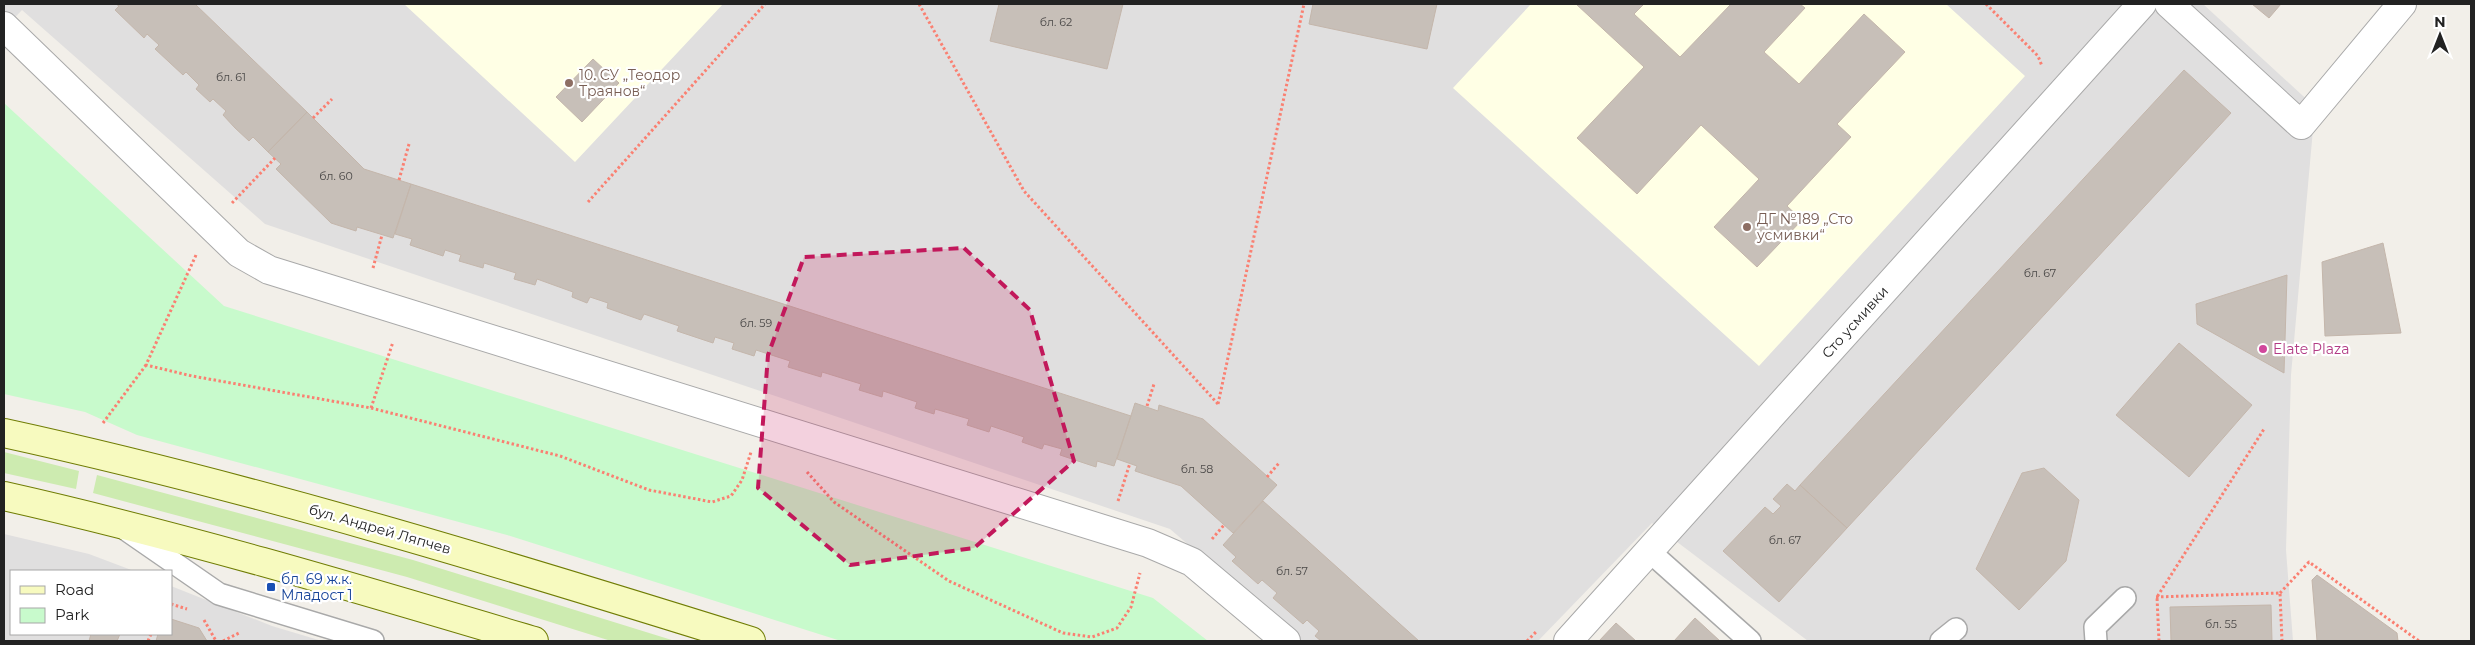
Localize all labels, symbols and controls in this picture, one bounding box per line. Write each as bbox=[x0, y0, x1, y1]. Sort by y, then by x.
north arrow bbox=[2415, 10, 2465, 60]
text: N bbox=[2434, 13, 2446, 31]
house number: бл. 62 bbox=[1040, 15, 1072, 29]
place label: 10. СУ „Теодор Траянов“ bbox=[579, 66, 680, 100]
house number: бл. 61 bbox=[216, 70, 246, 84]
marker: 10. СУ „Теодор Траянов“ bbox=[563, 77, 575, 89]
house number: бл. 60 bbox=[319, 169, 353, 183]
place label: ДГ №189 „Сто усмивки“ bbox=[1756, 210, 1853, 244]
marker: ДГ №189 „Сто усмивки“ bbox=[1741, 221, 1753, 233]
house number: бл. 67 bbox=[2024, 266, 2056, 280]
street label: Сто усмивки bbox=[1818, 282, 1892, 362]
house number: бл. 59 bbox=[740, 316, 772, 330]
place label: Elate Plaza bbox=[2273, 340, 2349, 358]
marker: Elate Plaza bbox=[2257, 343, 2269, 355]
house number: бл. 58 bbox=[1181, 462, 1213, 476]
street label: бул. Андрей Ляпчев bbox=[307, 500, 453, 558]
house number: бл. 67 bbox=[1769, 533, 1801, 547]
house number: бл. 57 bbox=[1276, 564, 1308, 578]
legend bbox=[10, 570, 172, 635]
place label: бл. 69 ж.к. Младост 1 bbox=[281, 570, 353, 604]
text: Road bbox=[55, 580, 94, 599]
marker: бл. 69 ж.к. Младост 1 bbox=[265, 581, 277, 593]
text: Park bbox=[55, 605, 89, 624]
house number: бл. 55 bbox=[2205, 617, 2237, 631]

